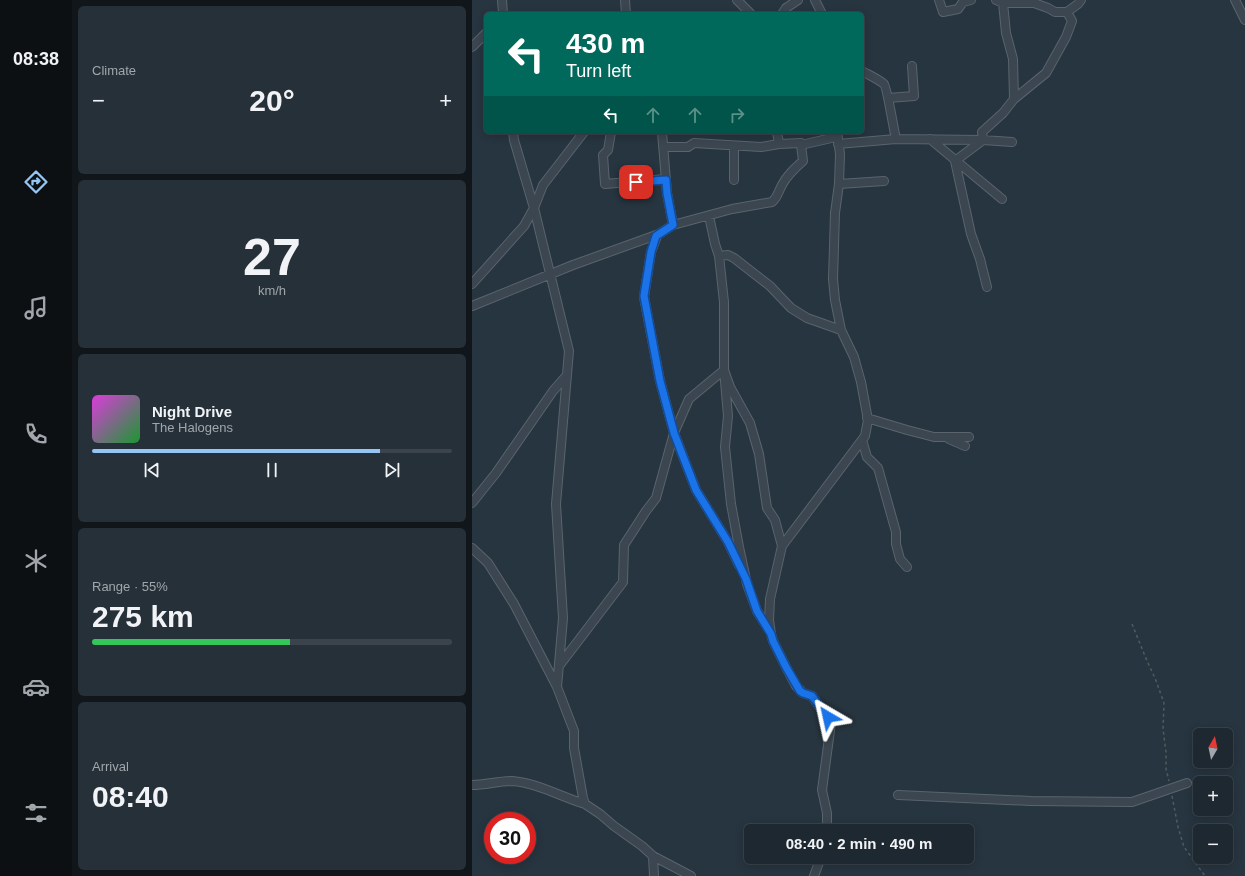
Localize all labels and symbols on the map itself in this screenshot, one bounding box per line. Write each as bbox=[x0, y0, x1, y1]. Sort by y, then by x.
pin bbox=[619, 165, 653, 199]
position arrow bbox=[807, 696, 849, 738]
north arrow bbox=[1193, 728, 1233, 768]
speed limit sign: 30 bbox=[484, 812, 536, 864]

